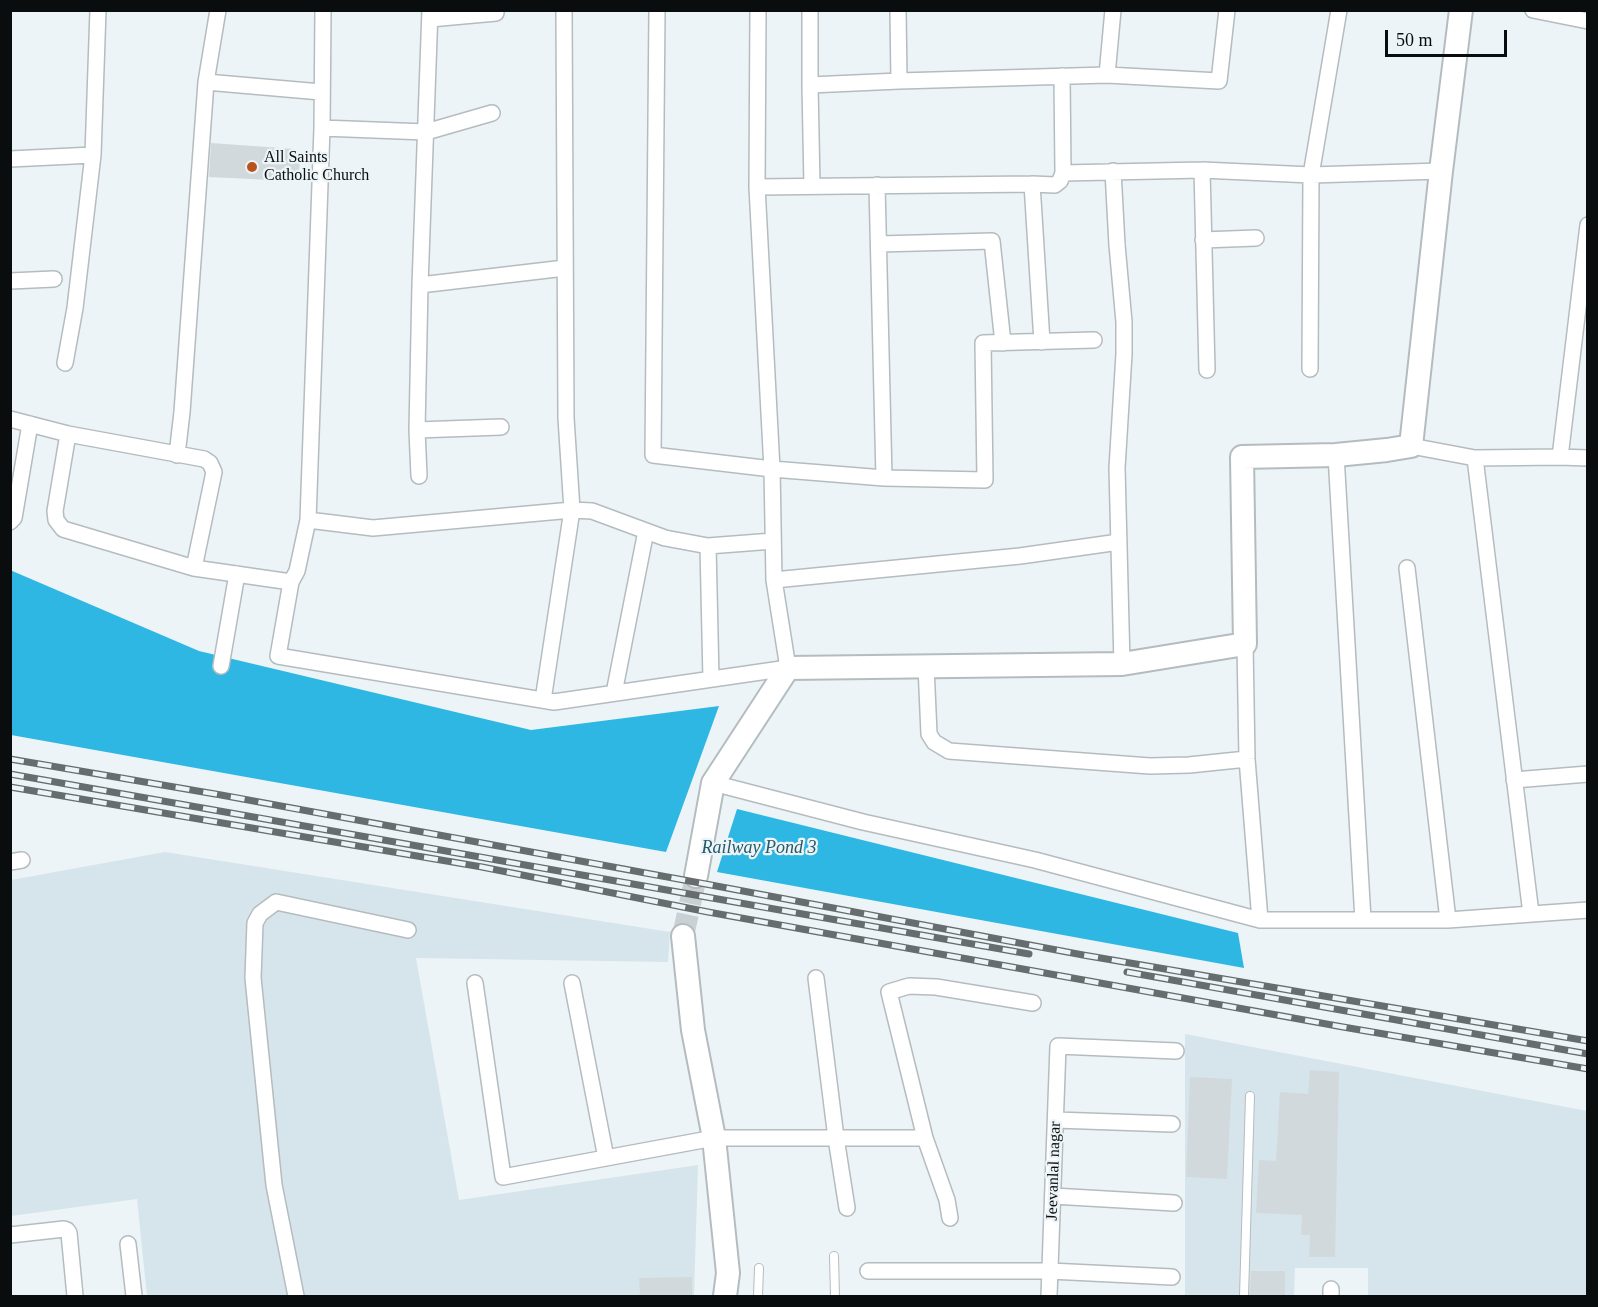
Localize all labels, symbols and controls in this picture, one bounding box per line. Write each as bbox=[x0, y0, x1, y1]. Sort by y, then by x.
scale bar bbox=[1388, 18, 1510, 56]
text: 50 m bbox=[1396, 30, 1433, 50]
place label: All Saints Catholic Church bbox=[264, 148, 369, 186]
marker: All Saints Catholic Church bbox=[245, 160, 259, 174]
water label: Railway Pond 3 bbox=[702, 837, 816, 859]
street label: Jeevanlal nagar bbox=[1043, 1121, 1065, 1221]

